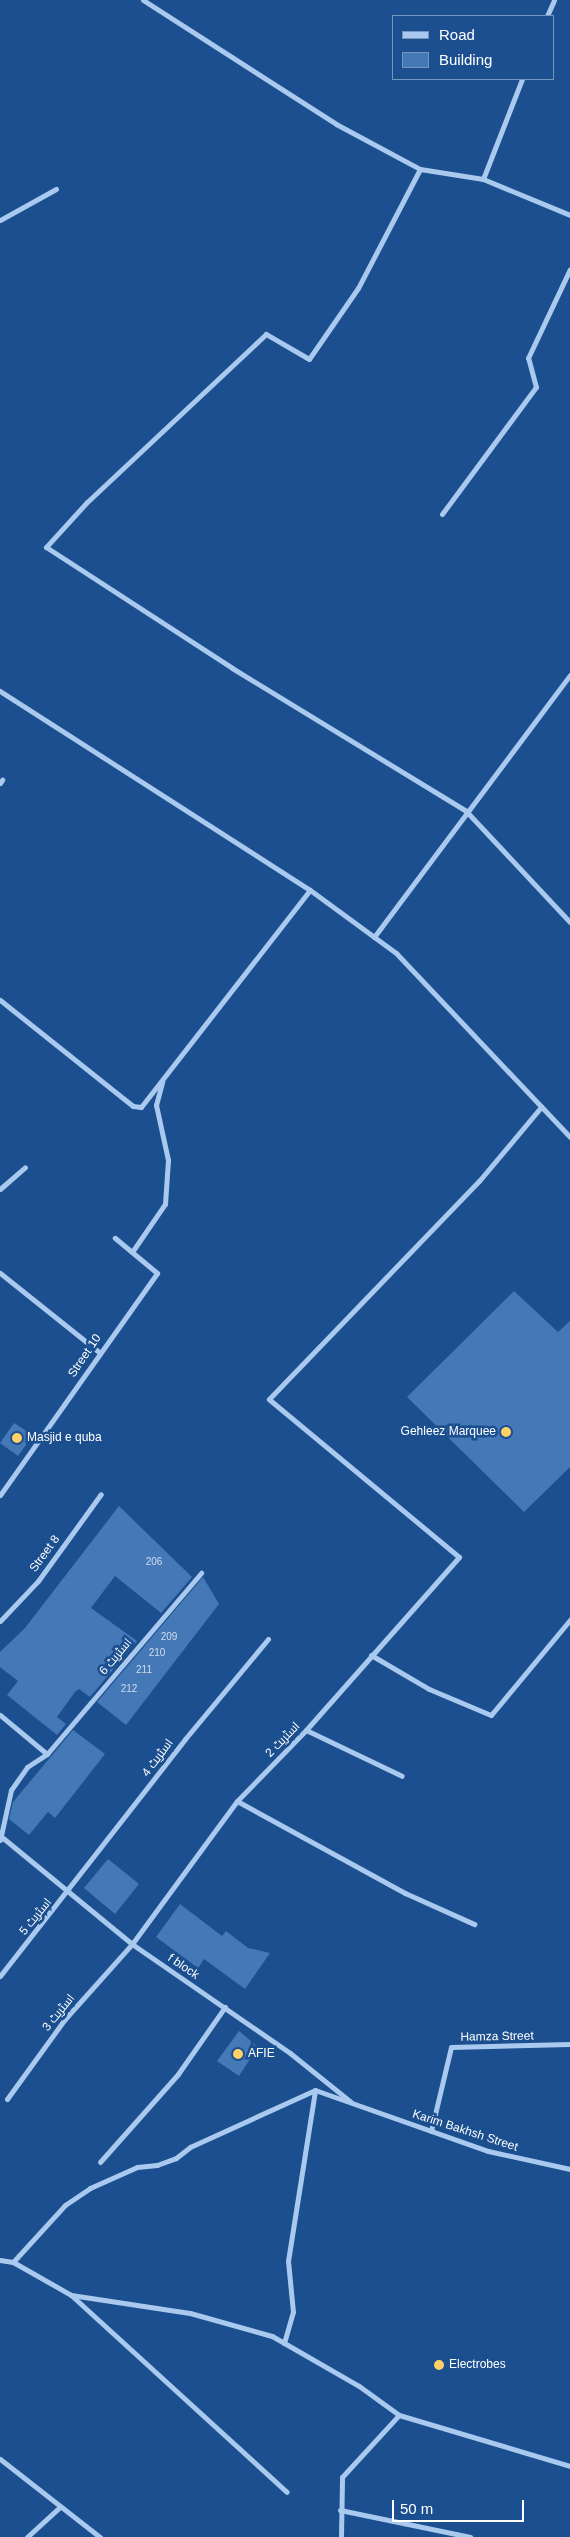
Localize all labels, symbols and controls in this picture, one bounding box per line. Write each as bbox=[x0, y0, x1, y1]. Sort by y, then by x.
legend bbox=[392, 15, 555, 80]
text: Road bbox=[439, 26, 475, 43]
text: Building bbox=[439, 51, 492, 68]
street label: Street 10 bbox=[65, 1332, 105, 1380]
place label: Gehleez Marquee bbox=[401, 1425, 496, 1439]
marker: Gehleez Marquee bbox=[500, 1426, 512, 1438]
place label: Masjid e quba bbox=[27, 1431, 102, 1445]
marker: Masjid e quba bbox=[11, 1432, 23, 1444]
street label: Street 8 bbox=[27, 1533, 63, 1575]
house number: 206 bbox=[146, 1556, 162, 1568]
house number: 209 bbox=[161, 1631, 177, 1643]
street label: اسٹریٹ 6 bbox=[97, 1636, 135, 1678]
house number: 210 bbox=[149, 1647, 165, 1659]
house number: 211 bbox=[136, 1664, 152, 1676]
house number: 212 bbox=[121, 1683, 137, 1695]
street label: اسٹریٹ 2 bbox=[263, 1719, 303, 1761]
street label: اسٹریٹ 4 bbox=[139, 1736, 177, 1780]
street label: اسٹریٹ 5 bbox=[17, 1896, 55, 1938]
street label: f block bbox=[165, 1951, 201, 1983]
street label: اسٹریٹ 3 bbox=[40, 1992, 78, 2034]
street label: Hamza Street bbox=[460, 2029, 534, 2045]
place label: AFIE bbox=[248, 2047, 275, 2061]
marker: AFIE bbox=[232, 2048, 244, 2060]
street label: Karim Bakhsh Street bbox=[410, 2107, 520, 2155]
place label: Electrobes bbox=[449, 2358, 506, 2372]
marker: Electrobes bbox=[433, 2359, 445, 2371]
scale bar bbox=[395, 2490, 528, 2522]
text: 50 m bbox=[400, 2500, 433, 2517]

